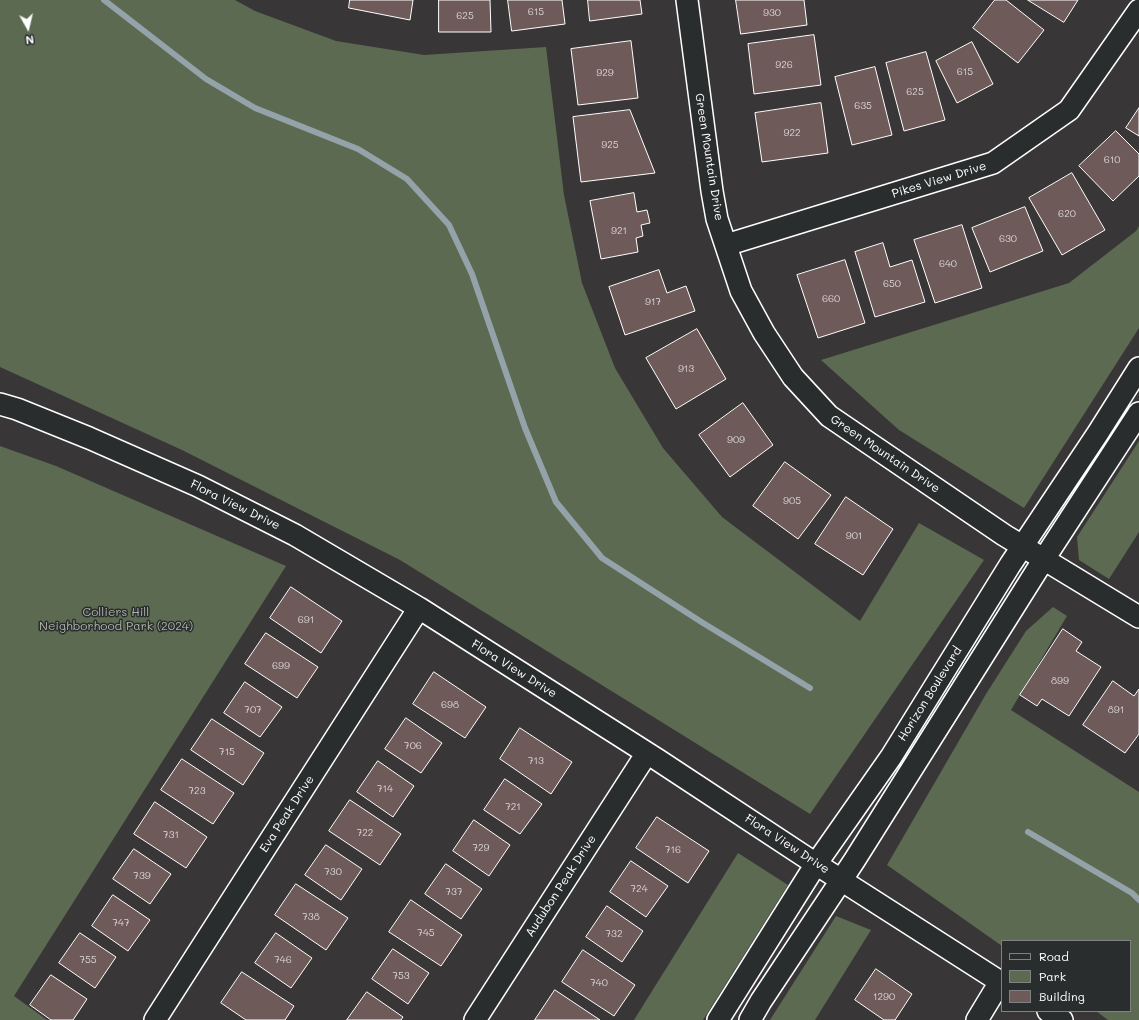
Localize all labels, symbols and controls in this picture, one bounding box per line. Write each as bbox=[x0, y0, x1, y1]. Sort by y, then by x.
house number: 615 bbox=[528, 6, 544, 18]
house number: 930 bbox=[763, 7, 781, 19]
north arrow bbox=[8, 8, 48, 48]
house number: 625 bbox=[456, 10, 474, 22]
text: N bbox=[25, 32, 35, 48]
house number: 926 bbox=[775, 59, 793, 71]
house number: 615 bbox=[957, 66, 973, 78]
house number: 929 bbox=[596, 67, 614, 79]
house number: 625 bbox=[906, 86, 924, 98]
street label: Green Mountain Drive bbox=[692, 92, 726, 222]
house number: 635 bbox=[854, 100, 872, 112]
house number: 922 bbox=[783, 127, 801, 139]
house number: 925 bbox=[601, 139, 619, 151]
house number: 610 bbox=[1104, 154, 1120, 166]
street label: Pikes View Drive bbox=[890, 159, 988, 201]
house number: 620 bbox=[1058, 208, 1076, 220]
house number: 921 bbox=[611, 225, 627, 237]
house number: 630 bbox=[999, 233, 1017, 245]
house number: 640 bbox=[939, 258, 957, 270]
house number: 650 bbox=[883, 278, 901, 290]
house number: 660 bbox=[822, 293, 840, 305]
house number: 917 bbox=[645, 296, 661, 308]
house number: 913 bbox=[678, 363, 694, 375]
street label: Green Mountain Drive bbox=[828, 412, 942, 496]
house number: 909 bbox=[727, 434, 745, 446]
street label: Flora View Drive bbox=[188, 477, 282, 533]
house number: 905 bbox=[783, 495, 801, 507]
house number: 901 bbox=[846, 530, 862, 542]
park label: Colliers Hill Neighborhood Park (2024) bbox=[39, 605, 193, 633]
house number: 691 bbox=[298, 614, 314, 626]
street label: Flora View Drive bbox=[469, 637, 559, 701]
street label: Horizon Boulevard bbox=[895, 644, 965, 744]
house number: 699 bbox=[272, 660, 290, 672]
house number: 899 bbox=[1051, 675, 1069, 687]
house number: 698 bbox=[441, 699, 459, 711]
house number: 707 bbox=[244, 704, 262, 716]
house number: 891 bbox=[1108, 704, 1124, 716]
house number: 706 bbox=[404, 740, 422, 752]
house number: 715 bbox=[219, 746, 235, 758]
house number: 713 bbox=[528, 755, 544, 767]
street label: Eva Peak Drive bbox=[257, 773, 317, 855]
house number: 714 bbox=[377, 783, 393, 795]
house number: 723 bbox=[189, 785, 205, 797]
house number: 721 bbox=[505, 801, 521, 813]
street label: Flora View Drive bbox=[742, 811, 832, 877]
house number: 722 bbox=[357, 827, 373, 839]
house number: 731 bbox=[163, 829, 179, 841]
street label: Audubon Peak Drive bbox=[523, 832, 599, 940]
house number: 729 bbox=[472, 842, 490, 854]
house number: 716 bbox=[665, 844, 681, 856]
house number: 730 bbox=[324, 866, 342, 878]
house number: 739 bbox=[133, 870, 151, 882]
house number: 724 bbox=[631, 883, 647, 895]
house number: 737 bbox=[446, 886, 462, 898]
house number: 738 bbox=[302, 911, 320, 923]
house number: 747 bbox=[113, 917, 129, 929]
house number: 745 bbox=[417, 927, 435, 939]
house number: 732 bbox=[606, 928, 622, 940]
legend bbox=[1001, 940, 1131, 1012]
text: Road bbox=[1039, 948, 1069, 964]
house number: 755 bbox=[79, 954, 97, 966]
house number: 746 bbox=[274, 954, 292, 966]
text: Park bbox=[1039, 968, 1066, 984]
house number: 753 bbox=[392, 970, 410, 982]
house number: 740 bbox=[590, 977, 608, 989]
text: Building bbox=[1039, 988, 1085, 1004]
house number: 1290 bbox=[873, 991, 895, 1003]

